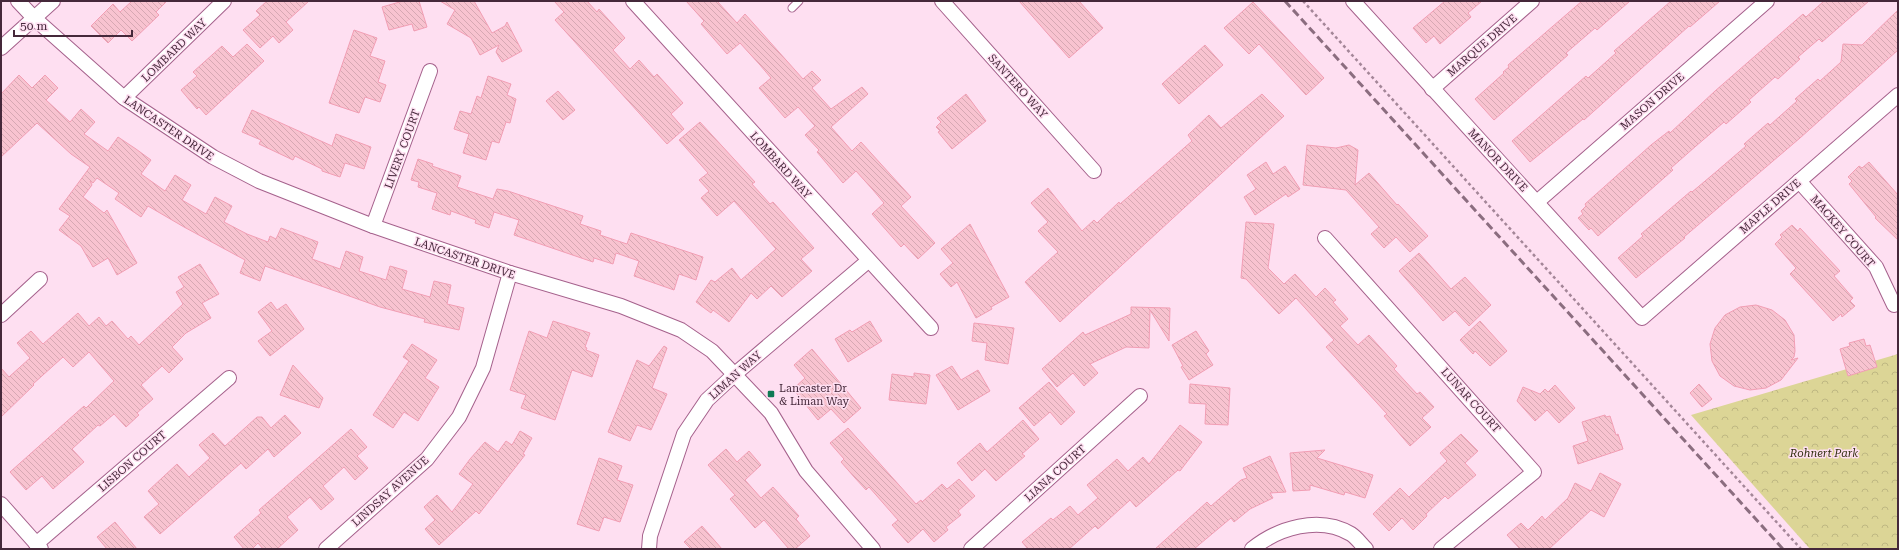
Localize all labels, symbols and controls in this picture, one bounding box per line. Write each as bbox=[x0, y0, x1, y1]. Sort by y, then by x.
scale bar bbox=[14, 12, 132, 38]
street label: MARQUE DRIVE bbox=[1445, 12, 1520, 79]
street label: LOMBARD WAY bbox=[139, 16, 210, 85]
text: 50 m bbox=[20, 19, 47, 33]
street label: SANTERO WAY bbox=[985, 51, 1050, 122]
street label: MASON DRIVE bbox=[1618, 70, 1687, 133]
street label: LANCASTER DRIVE bbox=[121, 93, 216, 163]
street label: LIVERY COURT bbox=[382, 108, 423, 191]
street label: MANOR DRIVE bbox=[1465, 126, 1530, 194]
street label: LOMBARD WAY bbox=[747, 129, 814, 202]
street label: MAPLE DRIVE bbox=[1737, 176, 1804, 236]
street label: MACKEY COURT bbox=[1808, 193, 1877, 270]
street label: LANCASTER DRIVE bbox=[413, 235, 517, 282]
street label: LIMAN WAY bbox=[706, 348, 765, 402]
street label: LUNAR COURT bbox=[1438, 365, 1503, 435]
place label: Lancaster Dr & Liman Way bbox=[779, 382, 850, 408]
marker: Lancaster Dr & Liman Way bbox=[766, 389, 776, 399]
street label: LISBON COURT bbox=[96, 428, 169, 494]
street label: LIANA COURT bbox=[1022, 442, 1089, 504]
park label: Rohnert Park bbox=[1789, 447, 1858, 460]
street label: LINDSAY AVENUE bbox=[349, 453, 431, 529]

